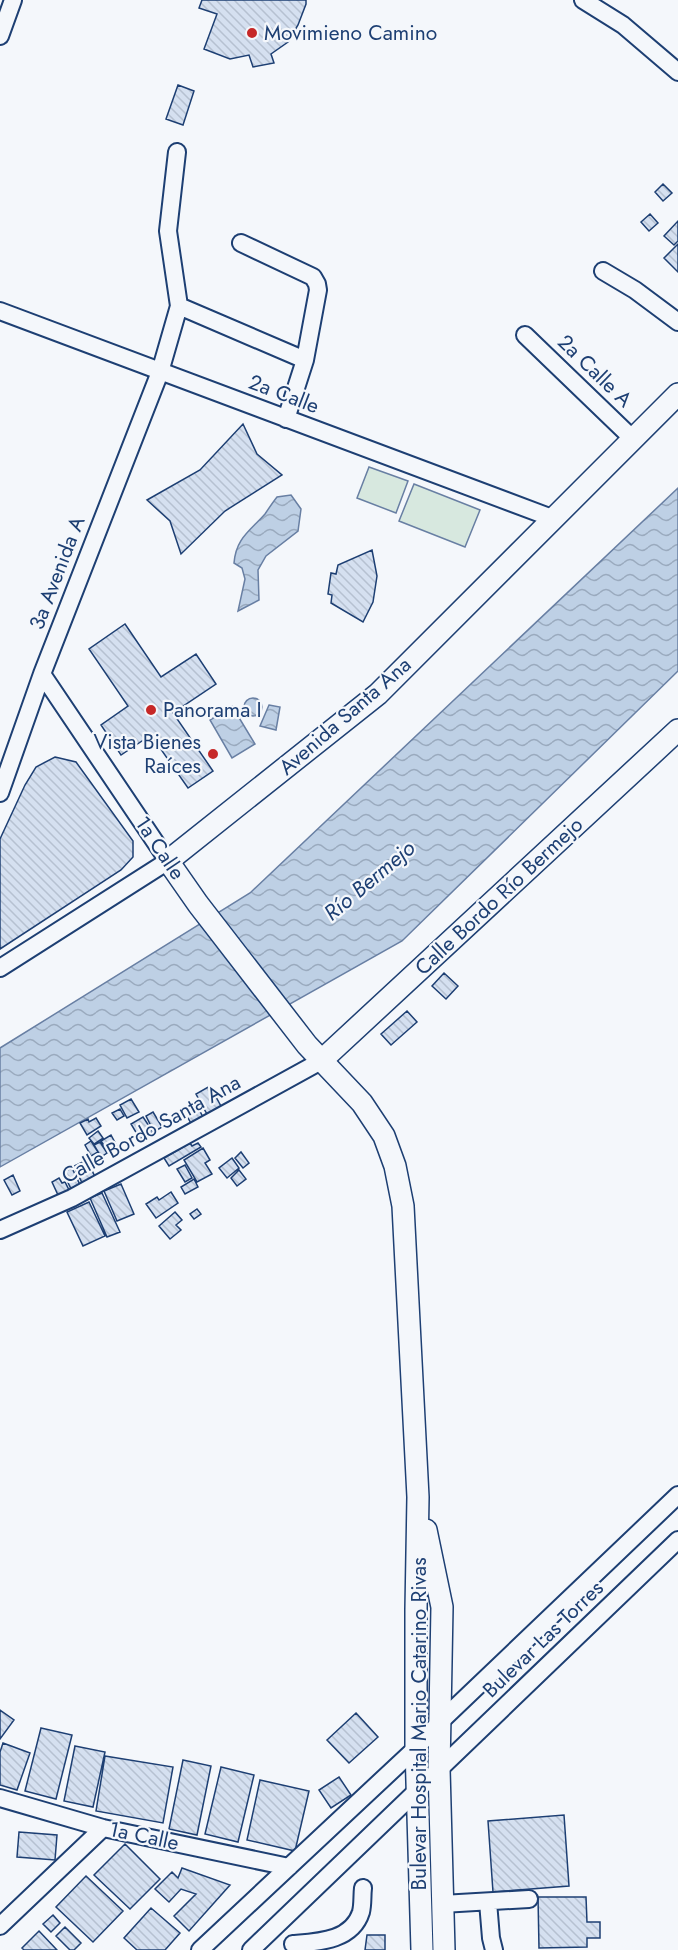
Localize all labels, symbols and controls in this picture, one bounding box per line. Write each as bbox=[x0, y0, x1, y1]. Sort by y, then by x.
place label: Movimieno Camino bbox=[264, 18, 437, 48]
marker: Movimieno Camino bbox=[245, 26, 259, 40]
street label: 2a Calle A bbox=[551, 328, 639, 414]
street label: 2a Calle bbox=[244, 367, 324, 421]
street label: 3a Avenida A bbox=[22, 512, 92, 634]
street label: Avenida Santa Ana bbox=[272, 650, 418, 782]
place label: Panorama I bbox=[163, 695, 262, 725]
marker: Panorama I bbox=[144, 703, 158, 717]
place label: Vista Bienes Raíces bbox=[93, 727, 201, 781]
marker: Vista Bienes Raíces bbox=[206, 747, 220, 761]
street label: 1a Calle bbox=[128, 810, 192, 886]
street label: Calle Bordo Río Bermejo bbox=[408, 810, 590, 982]
water label: Río Bermejo bbox=[316, 832, 422, 928]
street label: Calle Bordo Santa Ana bbox=[56, 1067, 246, 1191]
street label: Bulevar Hospital Mario Catarino Rivas bbox=[404, 1557, 434, 1891]
street label: Bulevar Las Torres bbox=[476, 1573, 610, 1705]
street label: 1a Calle bbox=[106, 1814, 182, 1858]

